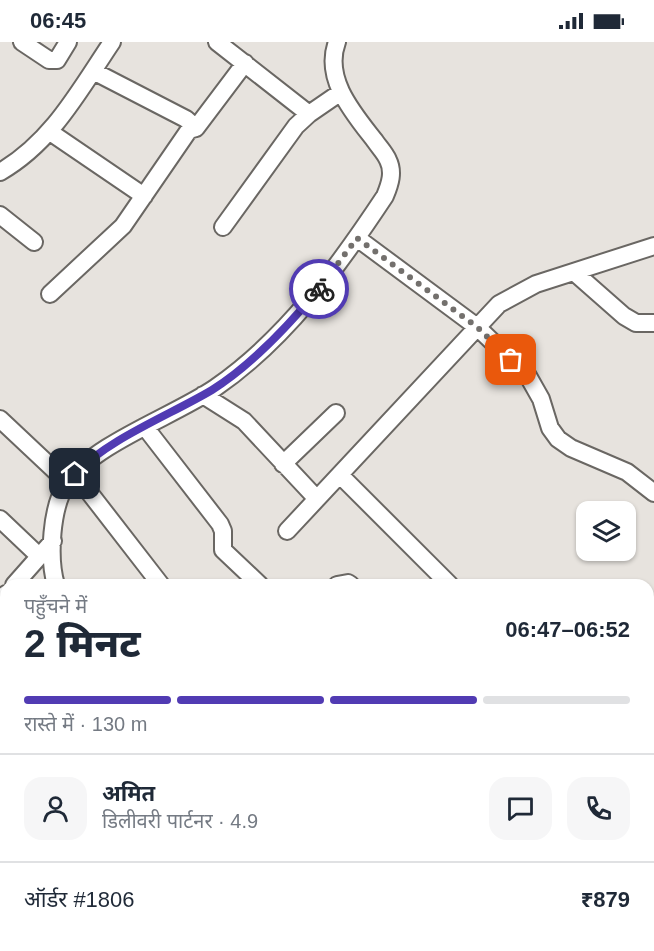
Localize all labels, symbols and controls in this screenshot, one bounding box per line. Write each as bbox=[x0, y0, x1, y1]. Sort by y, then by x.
text: 06:45 bbox=[30, 8, 86, 33]
courier bbox=[289, 259, 349, 319]
icon: bike bbox=[303, 273, 336, 306]
pin bbox=[485, 334, 536, 385]
icon: bag bbox=[494, 343, 527, 376]
pin bbox=[49, 448, 100, 499]
icon: home bbox=[58, 457, 91, 490]
map controls bbox=[576, 501, 636, 561]
button: layers bbox=[576, 501, 636, 561]
text: पहुँचने में bbox=[24, 595, 87, 617]
text: 06:47–06:52 bbox=[505, 617, 630, 642]
text: 2 मिनट bbox=[24, 622, 141, 665]
text: रास्ते में · 130 m bbox=[24, 713, 147, 735]
button: person bbox=[24, 777, 87, 840]
button: chat bbox=[489, 777, 552, 840]
button: phone bbox=[567, 777, 630, 840]
text: अमित bbox=[102, 781, 155, 806]
text: डिलीवरी पार्टनर · 4.9 bbox=[102, 810, 258, 832]
text: ऑर्डर #1806 bbox=[24, 887, 135, 912]
text: ₹879 bbox=[581, 887, 630, 912]

